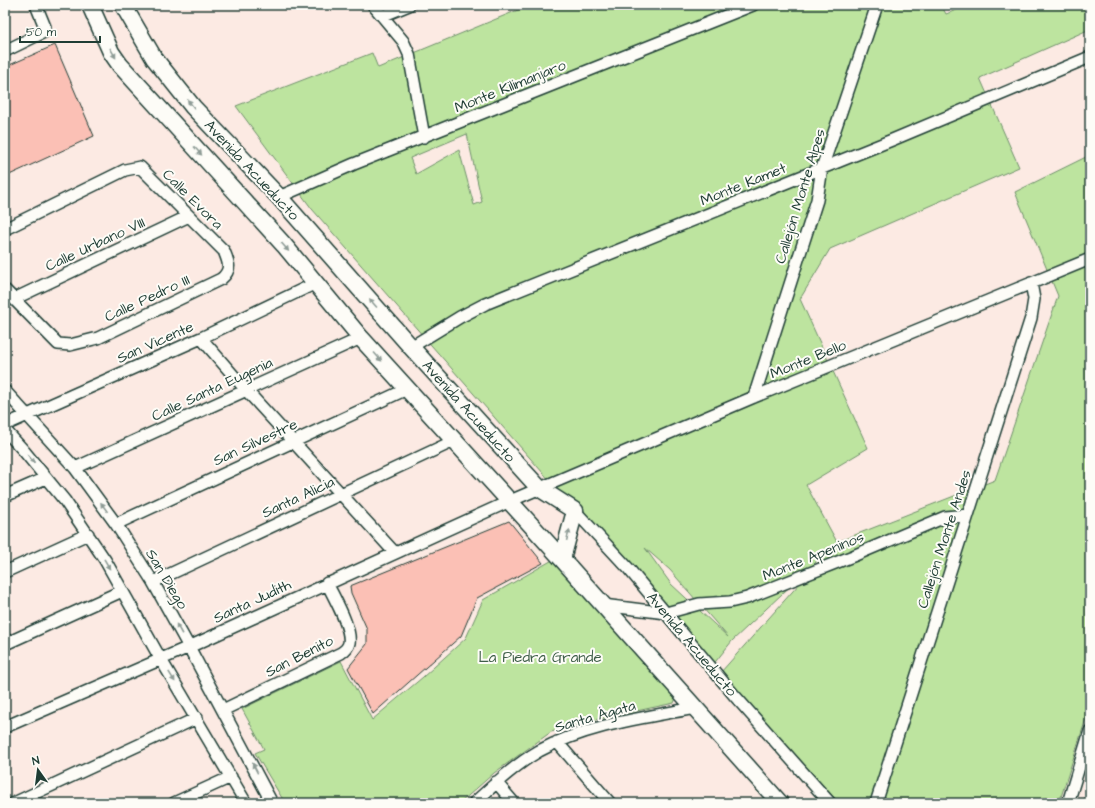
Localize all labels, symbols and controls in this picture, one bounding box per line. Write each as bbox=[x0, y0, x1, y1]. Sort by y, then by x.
scale bar bbox=[20, 18, 100, 44]
text: 50 m bbox=[26, 24, 57, 41]
one-way arrow bbox=[109, 47, 116, 59]
street label: Monte Kilimanjaro bbox=[451, 54, 569, 118]
one-way arrow bbox=[186, 98, 195, 109]
street label: Avenida Acueducto bbox=[199, 115, 304, 226]
street label: Callejón Monte Alpes bbox=[770, 126, 831, 266]
one-way arrow bbox=[193, 146, 202, 155]
street label: Monte Kamet bbox=[697, 158, 789, 211]
street label: Calle Evora bbox=[158, 164, 228, 235]
street label: Calle Urbano VIII bbox=[42, 212, 149, 277]
one-way arrow bbox=[281, 242, 290, 252]
street label: Calle Pedro III bbox=[101, 269, 193, 327]
one-way arrow bbox=[368, 298, 377, 308]
street label: San Vicente bbox=[114, 316, 197, 369]
street label: Monte Bello bbox=[767, 334, 850, 384]
street label: Calle Santa Eugenia bbox=[148, 352, 277, 428]
one-way arrow bbox=[373, 352, 383, 362]
street label: Avenida Acueducto bbox=[417, 356, 521, 467]
street label: San Silvestre bbox=[210, 414, 301, 471]
one-way arrow bbox=[27, 454, 35, 464]
street label: Callejón Monte Andes bbox=[912, 467, 977, 611]
street label: Santa Alicia bbox=[258, 471, 338, 523]
one-way arrow bbox=[100, 502, 108, 512]
street label: Monte Apeninos bbox=[759, 526, 868, 586]
one-way arrow bbox=[566, 528, 572, 541]
street label: San Diego bbox=[139, 545, 193, 614]
one-way arrow bbox=[104, 558, 111, 570]
street label: Santa Judith bbox=[210, 574, 295, 629]
street label: Avenida Acueducto bbox=[642, 587, 742, 702]
one-way arrow bbox=[176, 623, 183, 635]
street label: San Benito bbox=[262, 630, 337, 683]
park label: La Piedra Grande bbox=[478, 647, 602, 668]
one-way arrow bbox=[168, 671, 175, 683]
street label: Santa Ágata bbox=[552, 695, 639, 739]
north arrow bbox=[18, 750, 58, 790]
text: N bbox=[31, 753, 41, 769]
one-way arrow bbox=[252, 762, 258, 774]

